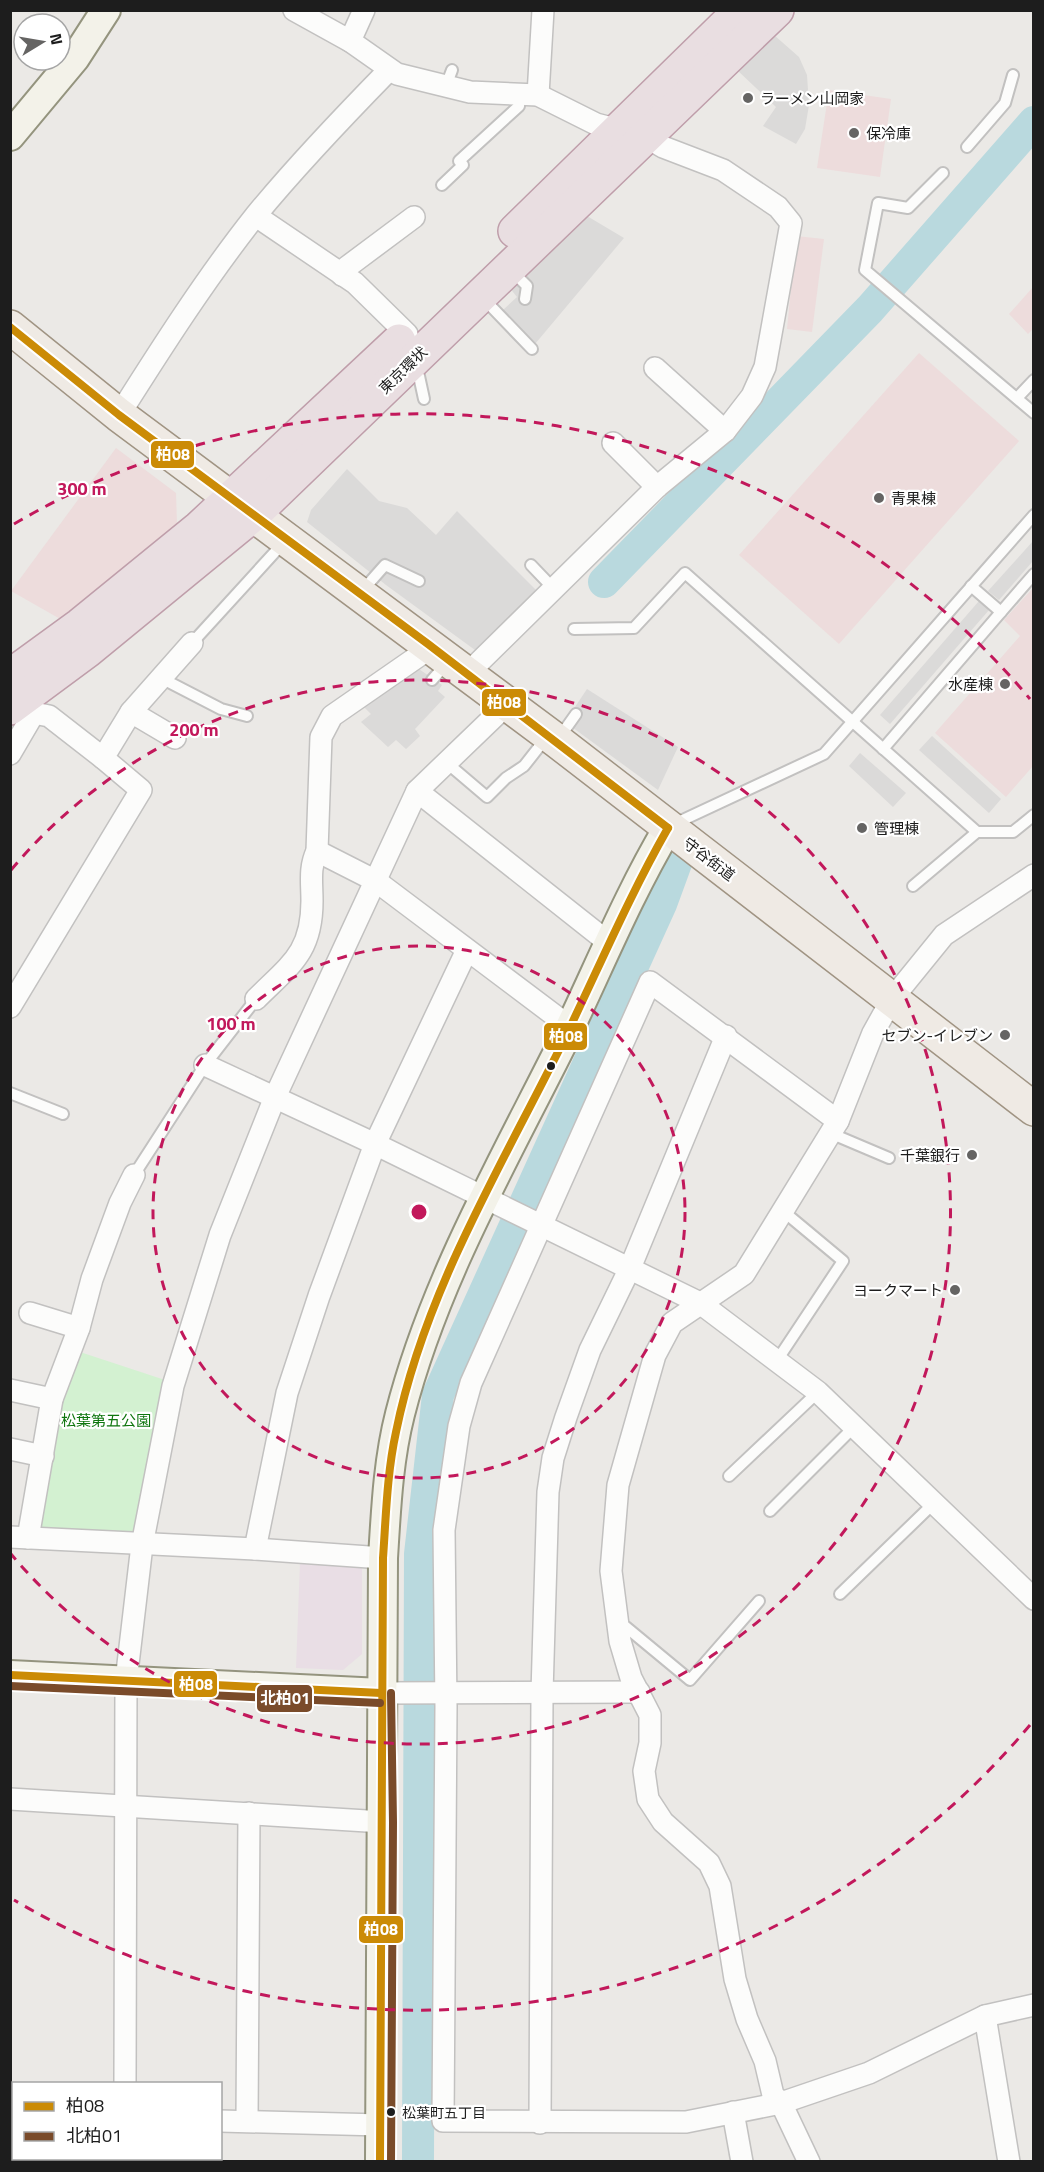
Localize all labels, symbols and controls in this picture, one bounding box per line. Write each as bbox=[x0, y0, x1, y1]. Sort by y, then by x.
north arrow bbox=[12, 12, 72, 72]
text: N bbox=[44, 31, 70, 47]
place label: ラーメン山岡家 bbox=[760, 87, 864, 110]
marker: ラーメン山岡家 bbox=[741, 91, 755, 105]
place label: 保冷庫 bbox=[866, 122, 911, 145]
marker: 保冷庫 bbox=[847, 126, 861, 140]
street label: 東京環状 bbox=[373, 341, 433, 399]
line badge: 柏08 bbox=[150, 440, 195, 469]
text: 柏08 bbox=[156, 442, 190, 466]
text: 300 m bbox=[57, 475, 107, 502]
place label: 青果棟 bbox=[891, 487, 936, 510]
marker: 青果棟 bbox=[872, 491, 886, 505]
place label: 水産棟 bbox=[948, 673, 993, 696]
marker: 水産棟 bbox=[998, 677, 1012, 691]
line badge: 柏08 bbox=[481, 688, 527, 717]
text: 柏08 bbox=[487, 690, 521, 714]
text: 200 m bbox=[169, 716, 219, 743]
place label: 管理棟 bbox=[874, 817, 919, 840]
marker: 管理棟 bbox=[855, 821, 869, 835]
street label: 守谷街道 bbox=[678, 832, 740, 886]
text: 100 m bbox=[206, 1010, 256, 1037]
line badge: 柏08 bbox=[543, 1022, 588, 1051]
text: 柏08 bbox=[549, 1024, 583, 1048]
place label: セブン-イレブン bbox=[881, 1024, 993, 1047]
marker: セブン-イレブン bbox=[998, 1028, 1012, 1042]
unlabelled marker bbox=[545, 1060, 557, 1072]
place label: 千葉銀行 bbox=[900, 1144, 960, 1167]
marker: 千葉銀行 bbox=[965, 1148, 979, 1162]
centre of rings bbox=[409, 1202, 429, 1222]
place label: ヨークマート bbox=[853, 1279, 943, 1302]
marker: ヨークマート bbox=[948, 1283, 962, 1297]
park label: 松葉第五公園 bbox=[61, 1409, 151, 1432]
line badge: 柏08 bbox=[173, 1670, 218, 1698]
text: 柏08 bbox=[179, 1672, 213, 1696]
line badge: 北柏01 bbox=[256, 1684, 313, 1713]
text: 北柏01 bbox=[260, 1686, 310, 1710]
line badge: 柏08 bbox=[358, 1915, 404, 1944]
text: 柏08 bbox=[364, 1917, 398, 1941]
legend bbox=[12, 2082, 222, 2160]
text: 柏08 bbox=[66, 2092, 104, 2119]
place label: 松葉町五丁目 bbox=[402, 2102, 486, 2123]
marker: 松葉町五丁目 bbox=[385, 2106, 397, 2118]
text: 北柏01 bbox=[66, 2122, 122, 2149]

